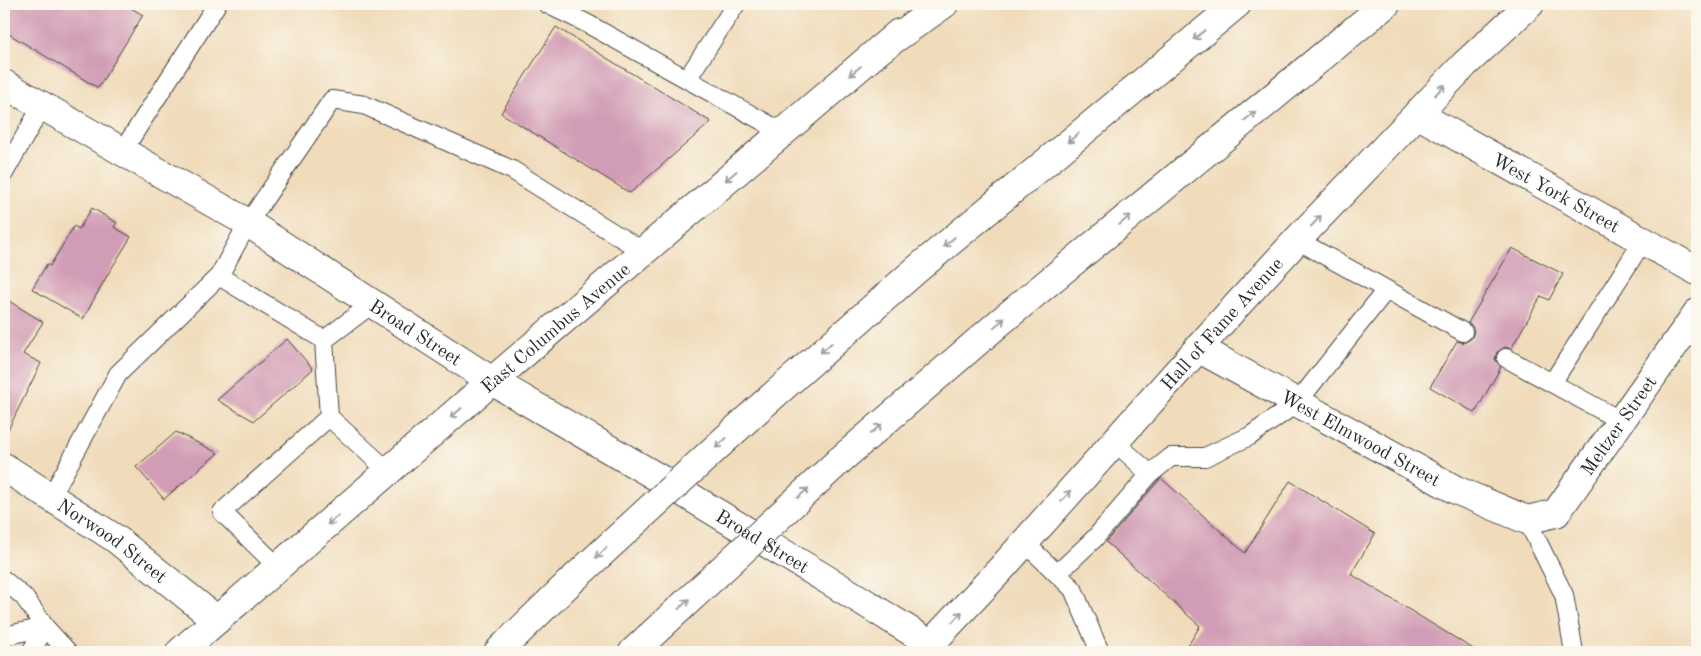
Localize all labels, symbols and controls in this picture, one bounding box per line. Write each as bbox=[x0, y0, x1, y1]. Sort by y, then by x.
one-way arrow bbox=[1193, 29, 1206, 40]
one-way arrow bbox=[848, 65, 861, 76]
one-way arrow bbox=[1434, 84, 1446, 96]
one-way arrow bbox=[1243, 111, 1256, 122]
one-way arrow bbox=[1067, 132, 1080, 144]
street label: West York Street bbox=[1488, 151, 1622, 238]
one-way arrow bbox=[725, 170, 738, 181]
one-way arrow bbox=[1118, 214, 1131, 225]
one-way arrow bbox=[1310, 214, 1322, 227]
one-way arrow bbox=[943, 237, 956, 248]
street label: Hall of Fame Avenue bbox=[1159, 255, 1288, 395]
street label: East Columbus Avenue bbox=[478, 260, 635, 398]
street label: Broad Street bbox=[365, 297, 464, 371]
one-way arrow bbox=[993, 318, 1006, 329]
one-way arrow bbox=[819, 343, 832, 354]
street label: Meltzer Street bbox=[1579, 373, 1662, 480]
street label: West Elmwood Street bbox=[1277, 388, 1443, 491]
one-way arrow bbox=[449, 407, 462, 419]
one-way arrow bbox=[869, 424, 882, 435]
one-way arrow bbox=[714, 437, 727, 449]
one-way arrow bbox=[797, 488, 810, 499]
one-way arrow bbox=[1060, 490, 1071, 503]
street label: Norwood Street bbox=[53, 497, 170, 588]
street label: Broad Street bbox=[712, 508, 812, 578]
one-way arrow bbox=[326, 514, 339, 525]
one-way arrow bbox=[595, 547, 608, 559]
one-way arrow bbox=[678, 598, 690, 610]
one-way arrow bbox=[951, 610, 963, 623]

